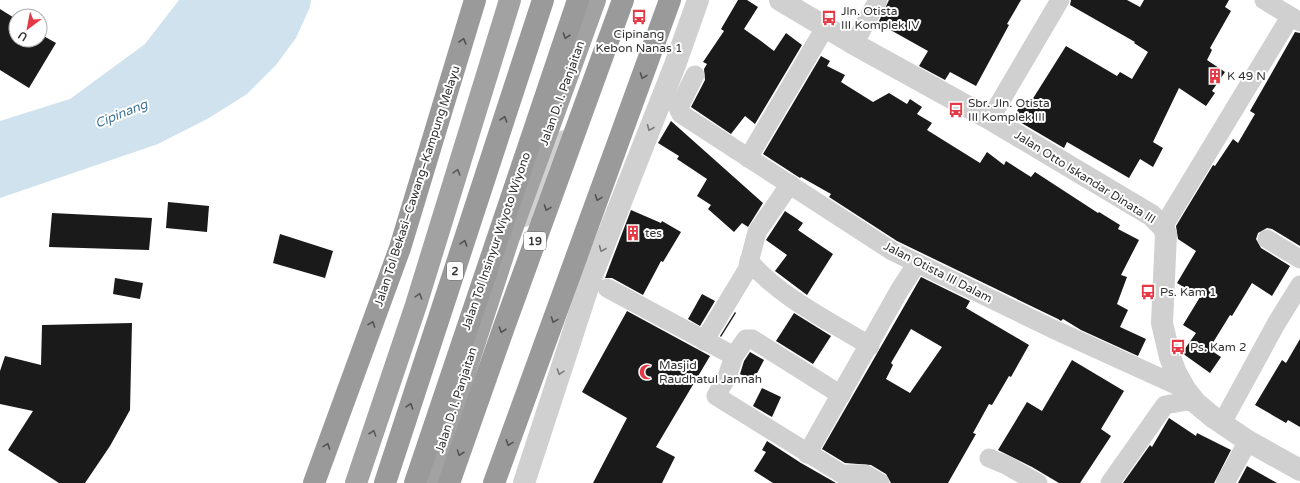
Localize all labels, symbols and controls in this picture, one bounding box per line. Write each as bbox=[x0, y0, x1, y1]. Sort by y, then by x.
place label: Jln. Otista III Komplek IV bbox=[841, 4, 920, 32]
north arrow bbox=[8, 8, 48, 48]
bus stop icon: Cipinang Kebon Nanas 1 bbox=[630, 8, 648, 26]
bus stop icon: Jln. Otista III Komplek IV bbox=[820, 9, 838, 27]
place label: Cipinang Kebon Nanas 1 bbox=[596, 27, 682, 55]
text: U bbox=[16, 28, 30, 44]
one-way arrow bbox=[562, 32, 570, 39]
one-way arrow bbox=[459, 38, 467, 44]
street label: Jalan D. I. Panjaitan bbox=[537, 39, 587, 147]
street label: Jalan Tol Bekasi–Cawang–Kampung Melayu bbox=[371, 64, 463, 308]
building icon: K 49 N bbox=[1206, 67, 1224, 85]
place label: K 49 N bbox=[1227, 69, 1266, 83]
one-way arrow bbox=[639, 73, 647, 80]
water label: Cipinang bbox=[93, 96, 151, 132]
place label: Sbr. Jln. Otista III Komplek III bbox=[968, 96, 1050, 124]
bus stop icon: Sbr. Jln. Otista III Komplek III bbox=[947, 101, 965, 119]
one-way arrow bbox=[500, 116, 508, 123]
one-way arrow bbox=[647, 124, 655, 132]
street label: Jalan Otto Iskandar Dinata III bbox=[1012, 128, 1158, 226]
street label: Jalan Tol Insinyur Wiyoto Wiyono bbox=[459, 150, 533, 332]
one-way arrow bbox=[452, 169, 461, 176]
one-way arrow bbox=[595, 195, 603, 202]
one-way arrow bbox=[543, 204, 552, 211]
building icon: tes bbox=[624, 224, 642, 242]
place label: tes bbox=[645, 226, 662, 240]
road number: 19 bbox=[524, 232, 546, 250]
one-way arrow bbox=[459, 239, 468, 246]
street label: Jalan Otista III Dalam bbox=[881, 239, 995, 305]
one-way arrow bbox=[599, 246, 607, 253]
road number: 2 bbox=[447, 262, 463, 280]
bus stop icon: Ps. Kam 1 bbox=[1139, 283, 1157, 301]
place label: Ps. Kam 1 bbox=[1160, 285, 1216, 299]
one-way arrow bbox=[414, 293, 423, 300]
one-way arrow bbox=[550, 317, 558, 324]
one-way arrow bbox=[367, 321, 375, 328]
one-way arrow bbox=[499, 326, 507, 333]
bus stop icon: Ps. Kam 2 bbox=[1169, 338, 1187, 356]
place label: Ps. Kam 2 bbox=[1190, 340, 1246, 354]
street label: Jalan D. I. Panjaitan bbox=[432, 345, 480, 455]
place label: Masjid Raudhatul Jannah bbox=[659, 358, 762, 386]
mosque icon: Masjid Raudhatul Jannah bbox=[638, 363, 656, 381]
one-way arrow bbox=[556, 368, 565, 375]
one-way arrow bbox=[406, 403, 414, 410]
one-way arrow bbox=[368, 429, 376, 436]
one-way arrow bbox=[506, 439, 514, 446]
one-way arrow bbox=[322, 443, 331, 450]
one-way arrow bbox=[456, 449, 464, 456]

